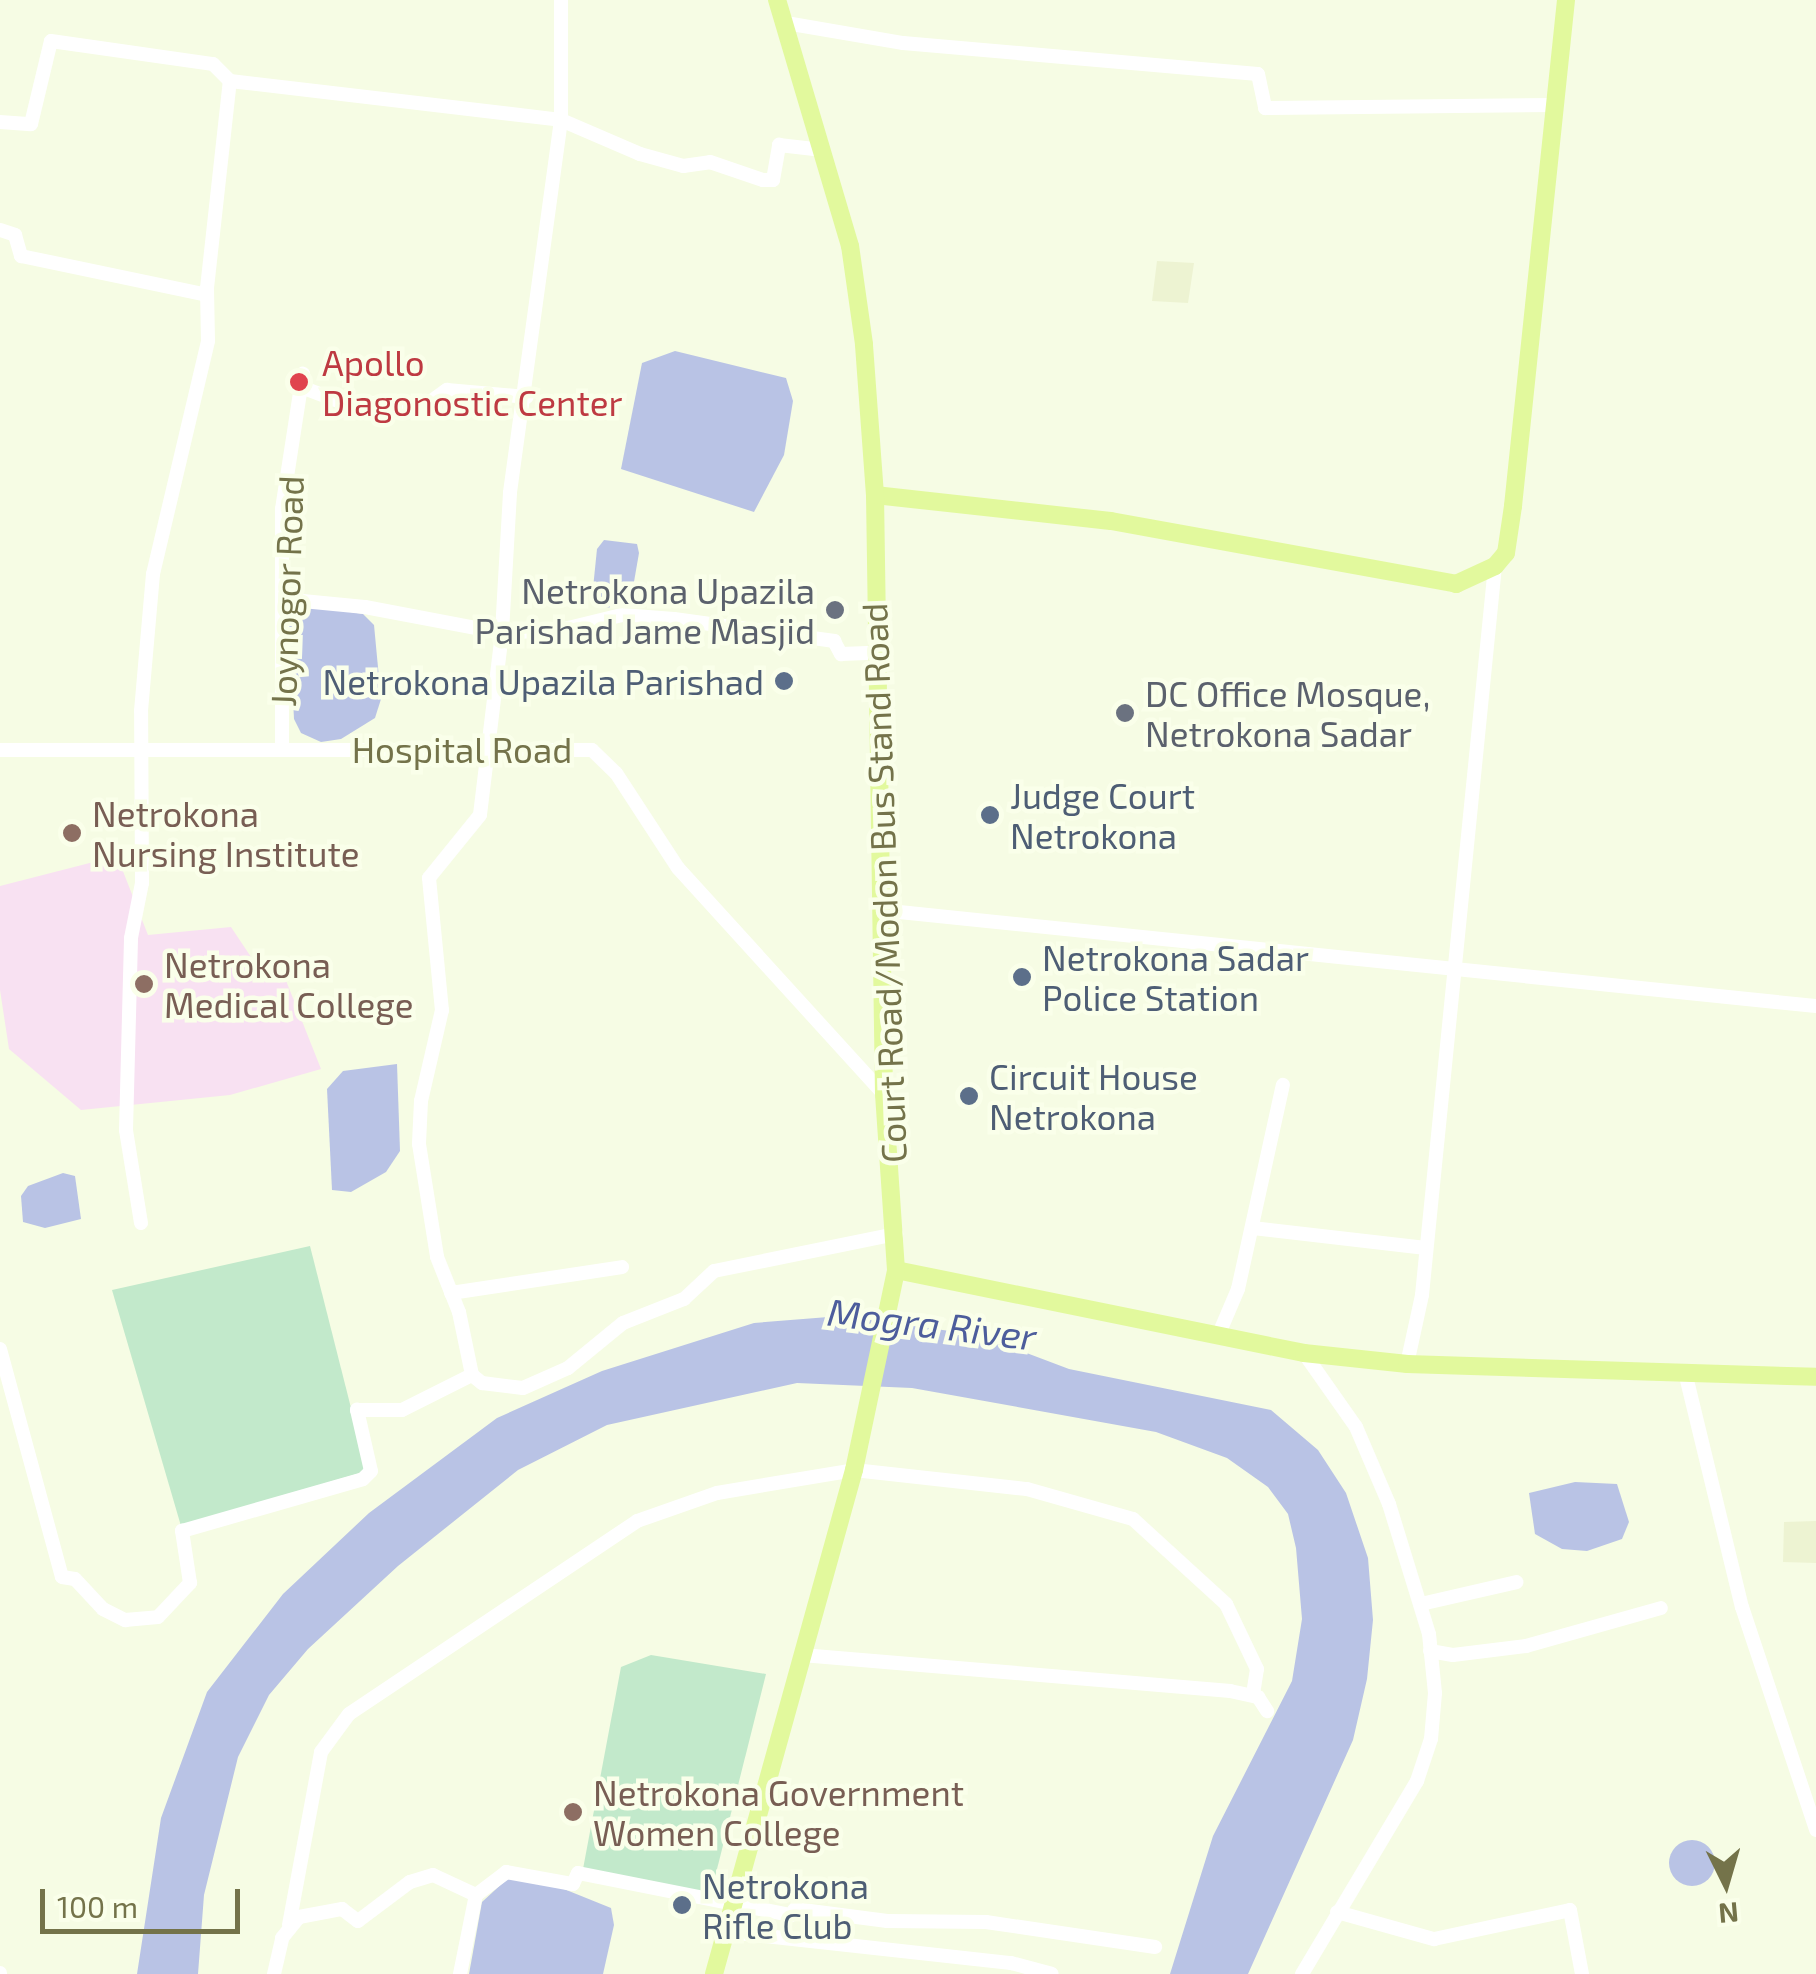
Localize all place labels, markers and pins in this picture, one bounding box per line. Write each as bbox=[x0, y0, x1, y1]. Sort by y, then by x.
place label: Apollo Diagonostic Center bbox=[322, 341, 623, 423]
marker: Apollo Diagonostic Center bbox=[286, 369, 312, 395]
place label: Netrokona Upazila Parishad Jame Masjid bbox=[474, 569, 815, 651]
marker: Netrokona Upazila Parishad Jame Masjid bbox=[824, 599, 846, 621]
place label: Netrokona Upazila Parishad bbox=[323, 660, 764, 702]
marker: Netrokona Upazila Parishad bbox=[773, 670, 795, 692]
place label: DC Office Mosque, Netrokona Sadar bbox=[1145, 672, 1430, 754]
marker: DC Office Mosque, Netrokona Sadar bbox=[1114, 702, 1136, 724]
place label: Judge Court Netrokona bbox=[1010, 774, 1195, 856]
place label: Netrokona Nursing Institute bbox=[92, 792, 360, 874]
marker: Judge Court Netrokona bbox=[979, 804, 1001, 826]
marker: Netrokona Nursing Institute bbox=[61, 822, 83, 844]
place label: Netrokona Sadar Police Station bbox=[1042, 936, 1309, 1018]
place label: Netrokona Medical College bbox=[164, 943, 414, 1025]
marker: Netrokona Sadar Police Station bbox=[1011, 966, 1033, 988]
marker: Netrokona Medical College bbox=[133, 973, 155, 995]
place label: Circuit House Netrokona bbox=[989, 1055, 1198, 1137]
marker: Circuit House Netrokona bbox=[958, 1085, 980, 1107]
place label: Netrokona Government Women College bbox=[593, 1771, 964, 1853]
marker: Netrokona Government Women College bbox=[562, 1801, 584, 1823]
place label: Netrokona Rifle Club bbox=[702, 1864, 869, 1946]
marker: Netrokona Rifle Club bbox=[671, 1894, 693, 1916]

